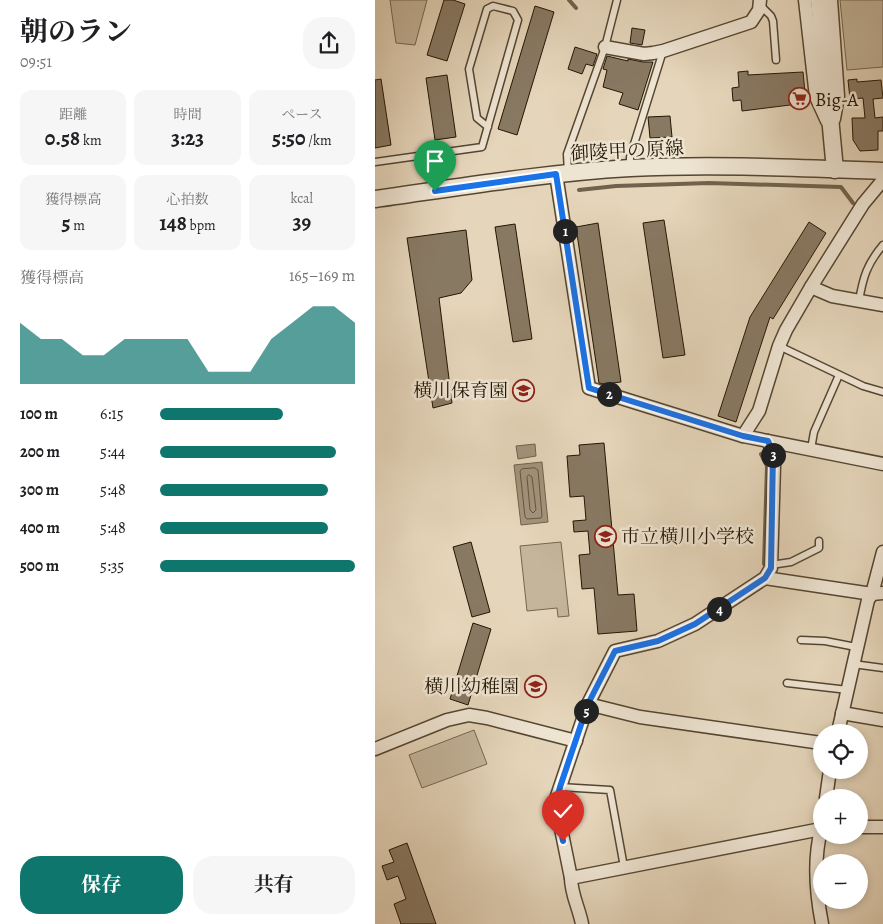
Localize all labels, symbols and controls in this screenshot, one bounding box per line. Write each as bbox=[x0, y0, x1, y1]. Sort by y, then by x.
text: 朝のラン bbox=[20, 13, 132, 51]
button: share bbox=[303, 17, 355, 69]
text: 09:51 bbox=[20, 51, 52, 73]
supermarket icon: Big-A bbox=[787, 87, 811, 111]
place label: Big-A bbox=[815, 87, 859, 113]
text: 距離 bbox=[59, 105, 87, 124]
text: 時間 bbox=[173, 105, 201, 124]
text: ペース bbox=[281, 105, 322, 124]
text: 0.58 bbox=[45, 124, 80, 152]
text: 3:23 bbox=[171, 124, 204, 152]
text: 5:50 bbox=[272, 124, 306, 152]
text: km bbox=[80, 131, 102, 150]
text: /km bbox=[306, 131, 332, 150]
street label: 御陵甲の原線 bbox=[569, 135, 685, 167]
pin bbox=[414, 140, 456, 191]
icon: arrive bbox=[421, 147, 449, 175]
text: kcal bbox=[291, 189, 313, 208]
text: 獲得標高 bbox=[45, 190, 101, 209]
text: 心拍数 bbox=[166, 190, 208, 209]
text: 39 bbox=[292, 208, 311, 236]
text: 5 bbox=[61, 209, 70, 237]
text: 148 bbox=[159, 209, 187, 237]
text: m bbox=[70, 216, 85, 235]
text: bpm bbox=[187, 216, 216, 235]
pin: 1 bbox=[553, 218, 577, 244]
text: 1 bbox=[563, 222, 568, 241]
text: 165–169 m bbox=[289, 265, 355, 287]
text: 獲得標高 bbox=[20, 267, 84, 289]
place label: 横川保育園 bbox=[413, 378, 508, 404]
school or university icon: 横川保育園 bbox=[512, 378, 536, 402]
pin: 2 bbox=[597, 382, 621, 406]
text: 2 bbox=[606, 385, 613, 404]
text: 100 m bbox=[20, 403, 58, 425]
text: 6:15 bbox=[100, 403, 124, 425]
text: 200 m bbox=[20, 441, 60, 463]
text: 5:44 bbox=[100, 441, 125, 463]
pin: 3 bbox=[761, 442, 785, 468]
text: 3 bbox=[770, 446, 777, 465]
text: 300 m bbox=[20, 479, 59, 501]
text: 5:48 bbox=[100, 479, 126, 501]
text: 400 m bbox=[20, 517, 60, 539]
text: 5:48 bbox=[100, 517, 126, 539]
school or university icon: 市立横川小学校 bbox=[593, 524, 617, 548]
place label: 市立横川小学校 bbox=[621, 524, 754, 550]
text: 500 m bbox=[20, 555, 59, 577]
text: 5:35 bbox=[100, 555, 124, 577]
pin: 4 bbox=[707, 596, 731, 622]
text: 4 bbox=[716, 600, 723, 619]
place label: 横川幼稚園 bbox=[424, 674, 519, 700]
school or university icon: 横川幼稚園 bbox=[523, 674, 547, 698]
pin: 5 bbox=[573, 698, 599, 724]
text: 5 bbox=[584, 702, 589, 721]
map controls bbox=[813, 724, 868, 909]
button: locate bbox=[813, 724, 868, 779]
button: + bbox=[813, 789, 868, 844]
pin bbox=[542, 790, 584, 841]
icon: check bbox=[549, 797, 577, 825]
button: − bbox=[813, 854, 868, 909]
button: 保存 bbox=[20, 856, 183, 914]
button: 共有 bbox=[193, 856, 355, 914]

